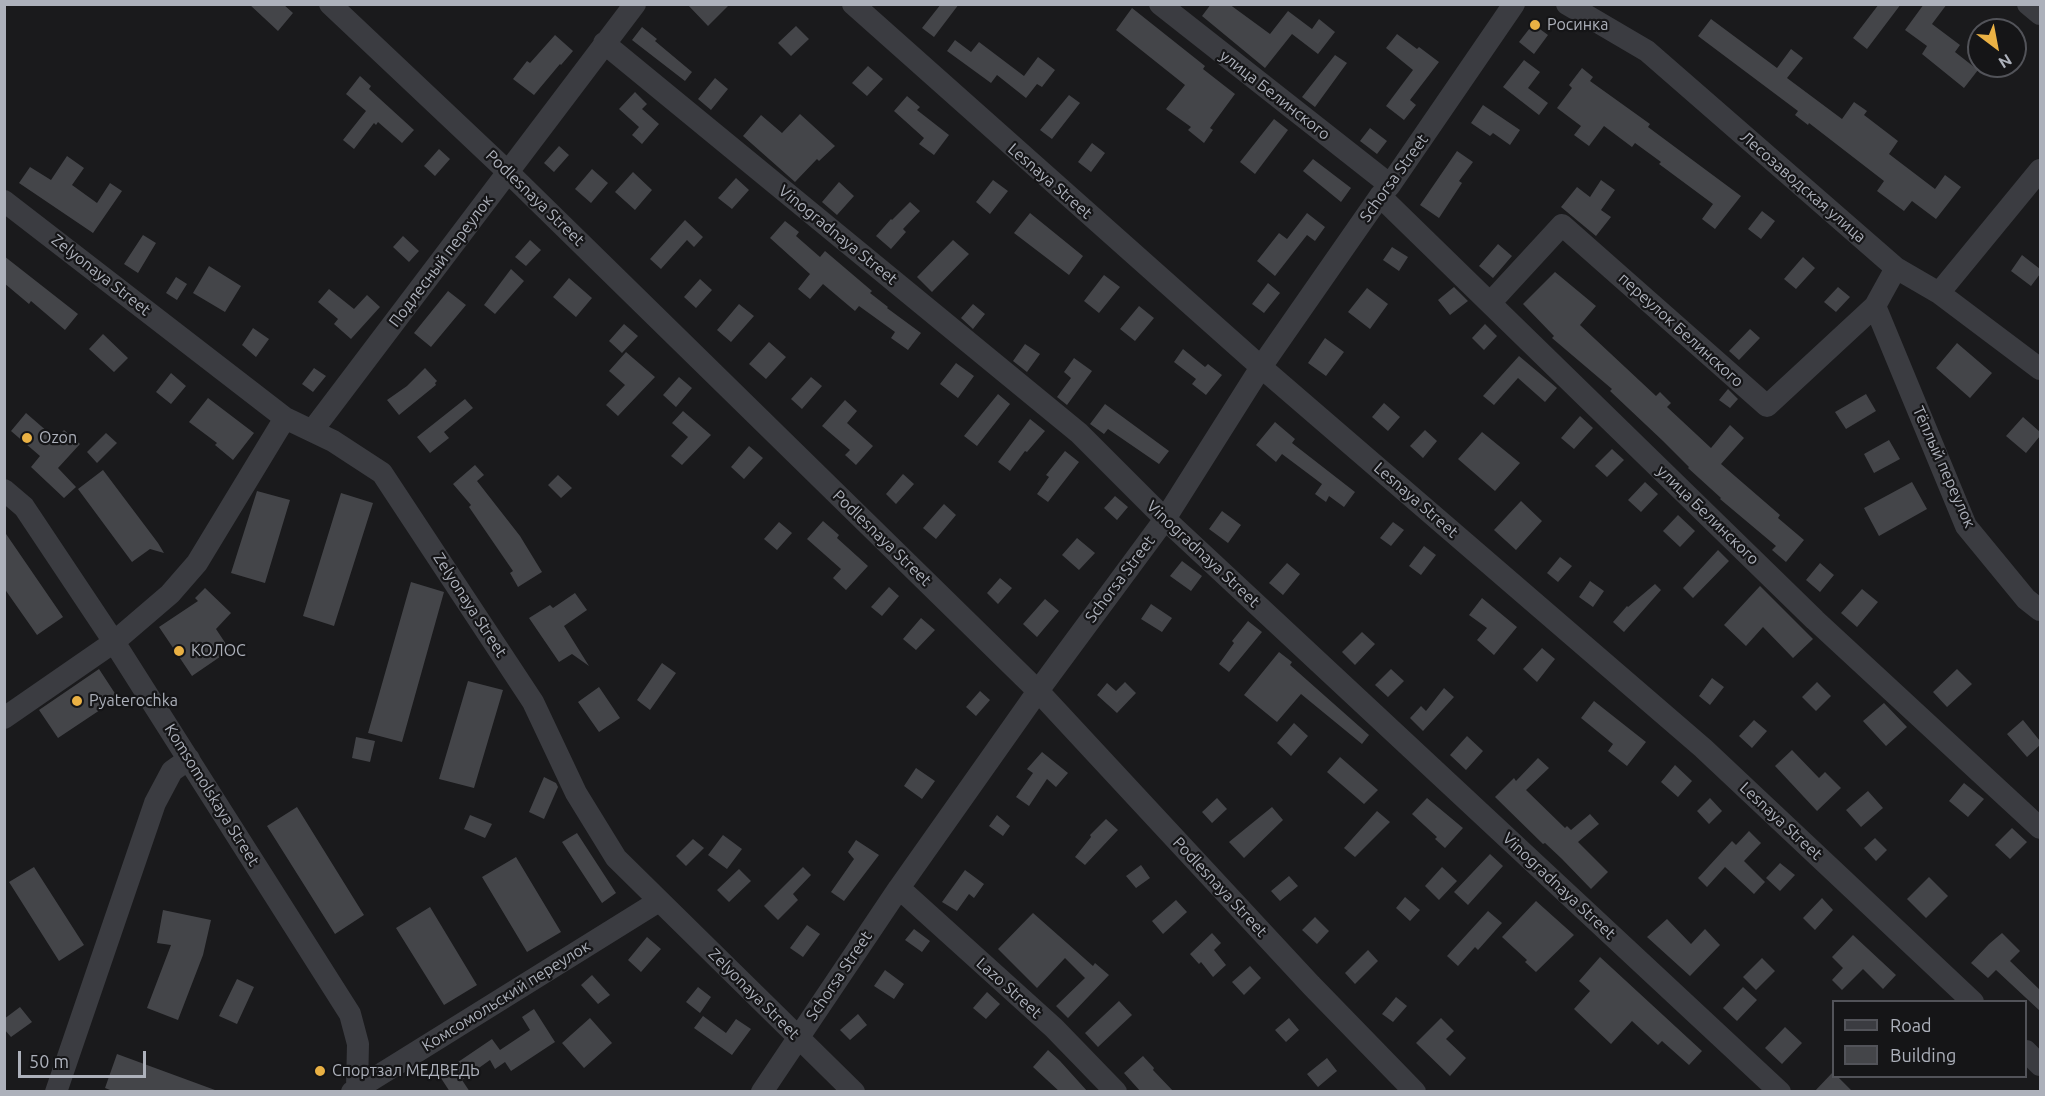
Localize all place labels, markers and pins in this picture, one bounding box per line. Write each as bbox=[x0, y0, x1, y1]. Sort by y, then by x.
place label: Росинка bbox=[1547, 15, 1608, 35]
marker: Росинка bbox=[1528, 18, 1542, 32]
place label: Ozon bbox=[39, 428, 77, 448]
marker: Ozon bbox=[20, 431, 34, 445]
place label: КОЛОС bbox=[191, 641, 246, 661]
marker: КОЛОС bbox=[172, 644, 186, 658]
place label: Pyaterochka bbox=[89, 691, 178, 711]
marker: Pyaterochka bbox=[70, 694, 84, 708]
place label: Спортзал МЕДВЕДЬ bbox=[332, 1061, 480, 1081]
marker: Спортзал МЕДВЕДЬ bbox=[313, 1064, 327, 1078]

